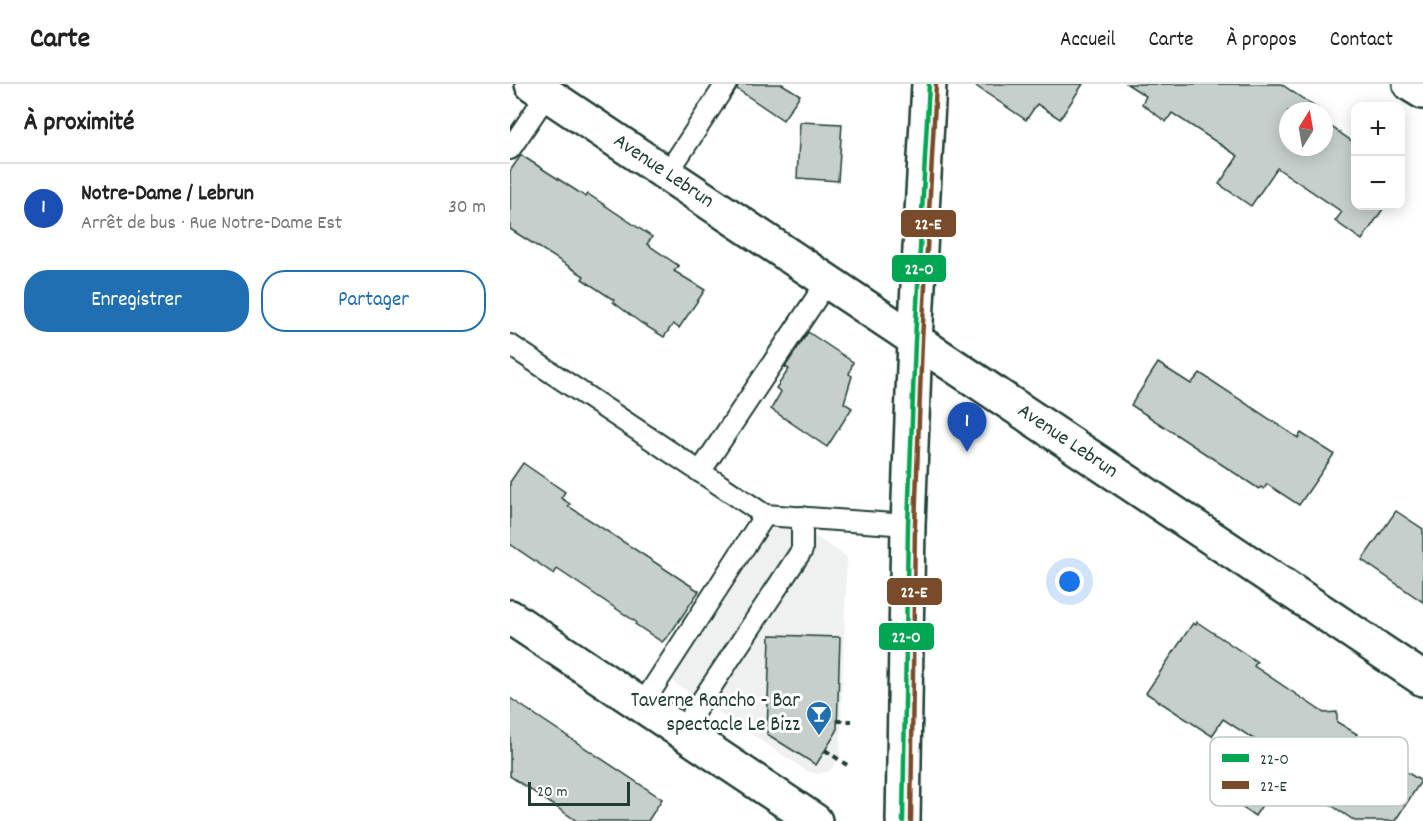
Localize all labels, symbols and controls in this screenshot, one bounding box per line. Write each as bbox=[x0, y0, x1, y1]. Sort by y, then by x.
text: Carte bbox=[30, 21, 90, 61]
text: Accueil bbox=[1060, 26, 1115, 56]
text: Carte bbox=[1148, 26, 1193, 56]
text: À propos bbox=[1226, 26, 1297, 56]
text: Contact bbox=[1330, 26, 1393, 56]
north arrow bbox=[1279, 102, 1333, 156]
map controls bbox=[1351, 102, 1405, 210]
button: + bbox=[1351, 102, 1405, 156]
text: À proximité bbox=[24, 105, 134, 142]
street label: Avenue Lebrun bbox=[607, 127, 719, 217]
button: − bbox=[1351, 156, 1405, 210]
text: Notre-Dame / Lebrun bbox=[81, 179, 254, 210]
text: 1 bbox=[41, 194, 46, 222]
text: 30 m bbox=[448, 194, 486, 222]
line badge: 22-E bbox=[900, 209, 957, 238]
text: Arrêt de bus · Rue Notre-Dame Est bbox=[81, 210, 342, 238]
text: 22-E bbox=[915, 214, 942, 237]
line badge: 22-O bbox=[891, 254, 947, 283]
text: 22-O bbox=[905, 259, 933, 282]
button: Enregistrer bbox=[24, 270, 249, 332]
button: Partager bbox=[261, 270, 486, 332]
street label: Avenue Lebrun bbox=[1011, 397, 1123, 487]
pin: 1 bbox=[948, 402, 986, 452]
your location bbox=[1055, 567, 1084, 596]
line badge: 22-E bbox=[886, 577, 943, 606]
text: 22-E bbox=[901, 582, 928, 605]
line badge: 22-O bbox=[878, 622, 935, 651]
text: 22-O bbox=[892, 627, 920, 650]
place label: Taverne Rancho - Bar spectacle Le Bizz bbox=[631, 687, 800, 741]
bar icon: Taverne Rancho - Bar spectacle Le Bizz bbox=[804, 699, 834, 737]
legend bbox=[1210, 737, 1408, 806]
text: 22-O bbox=[1260, 749, 1289, 772]
text: 22-E bbox=[1260, 776, 1287, 799]
scale bar bbox=[528, 779, 630, 806]
text: 20 m bbox=[537, 781, 567, 804]

